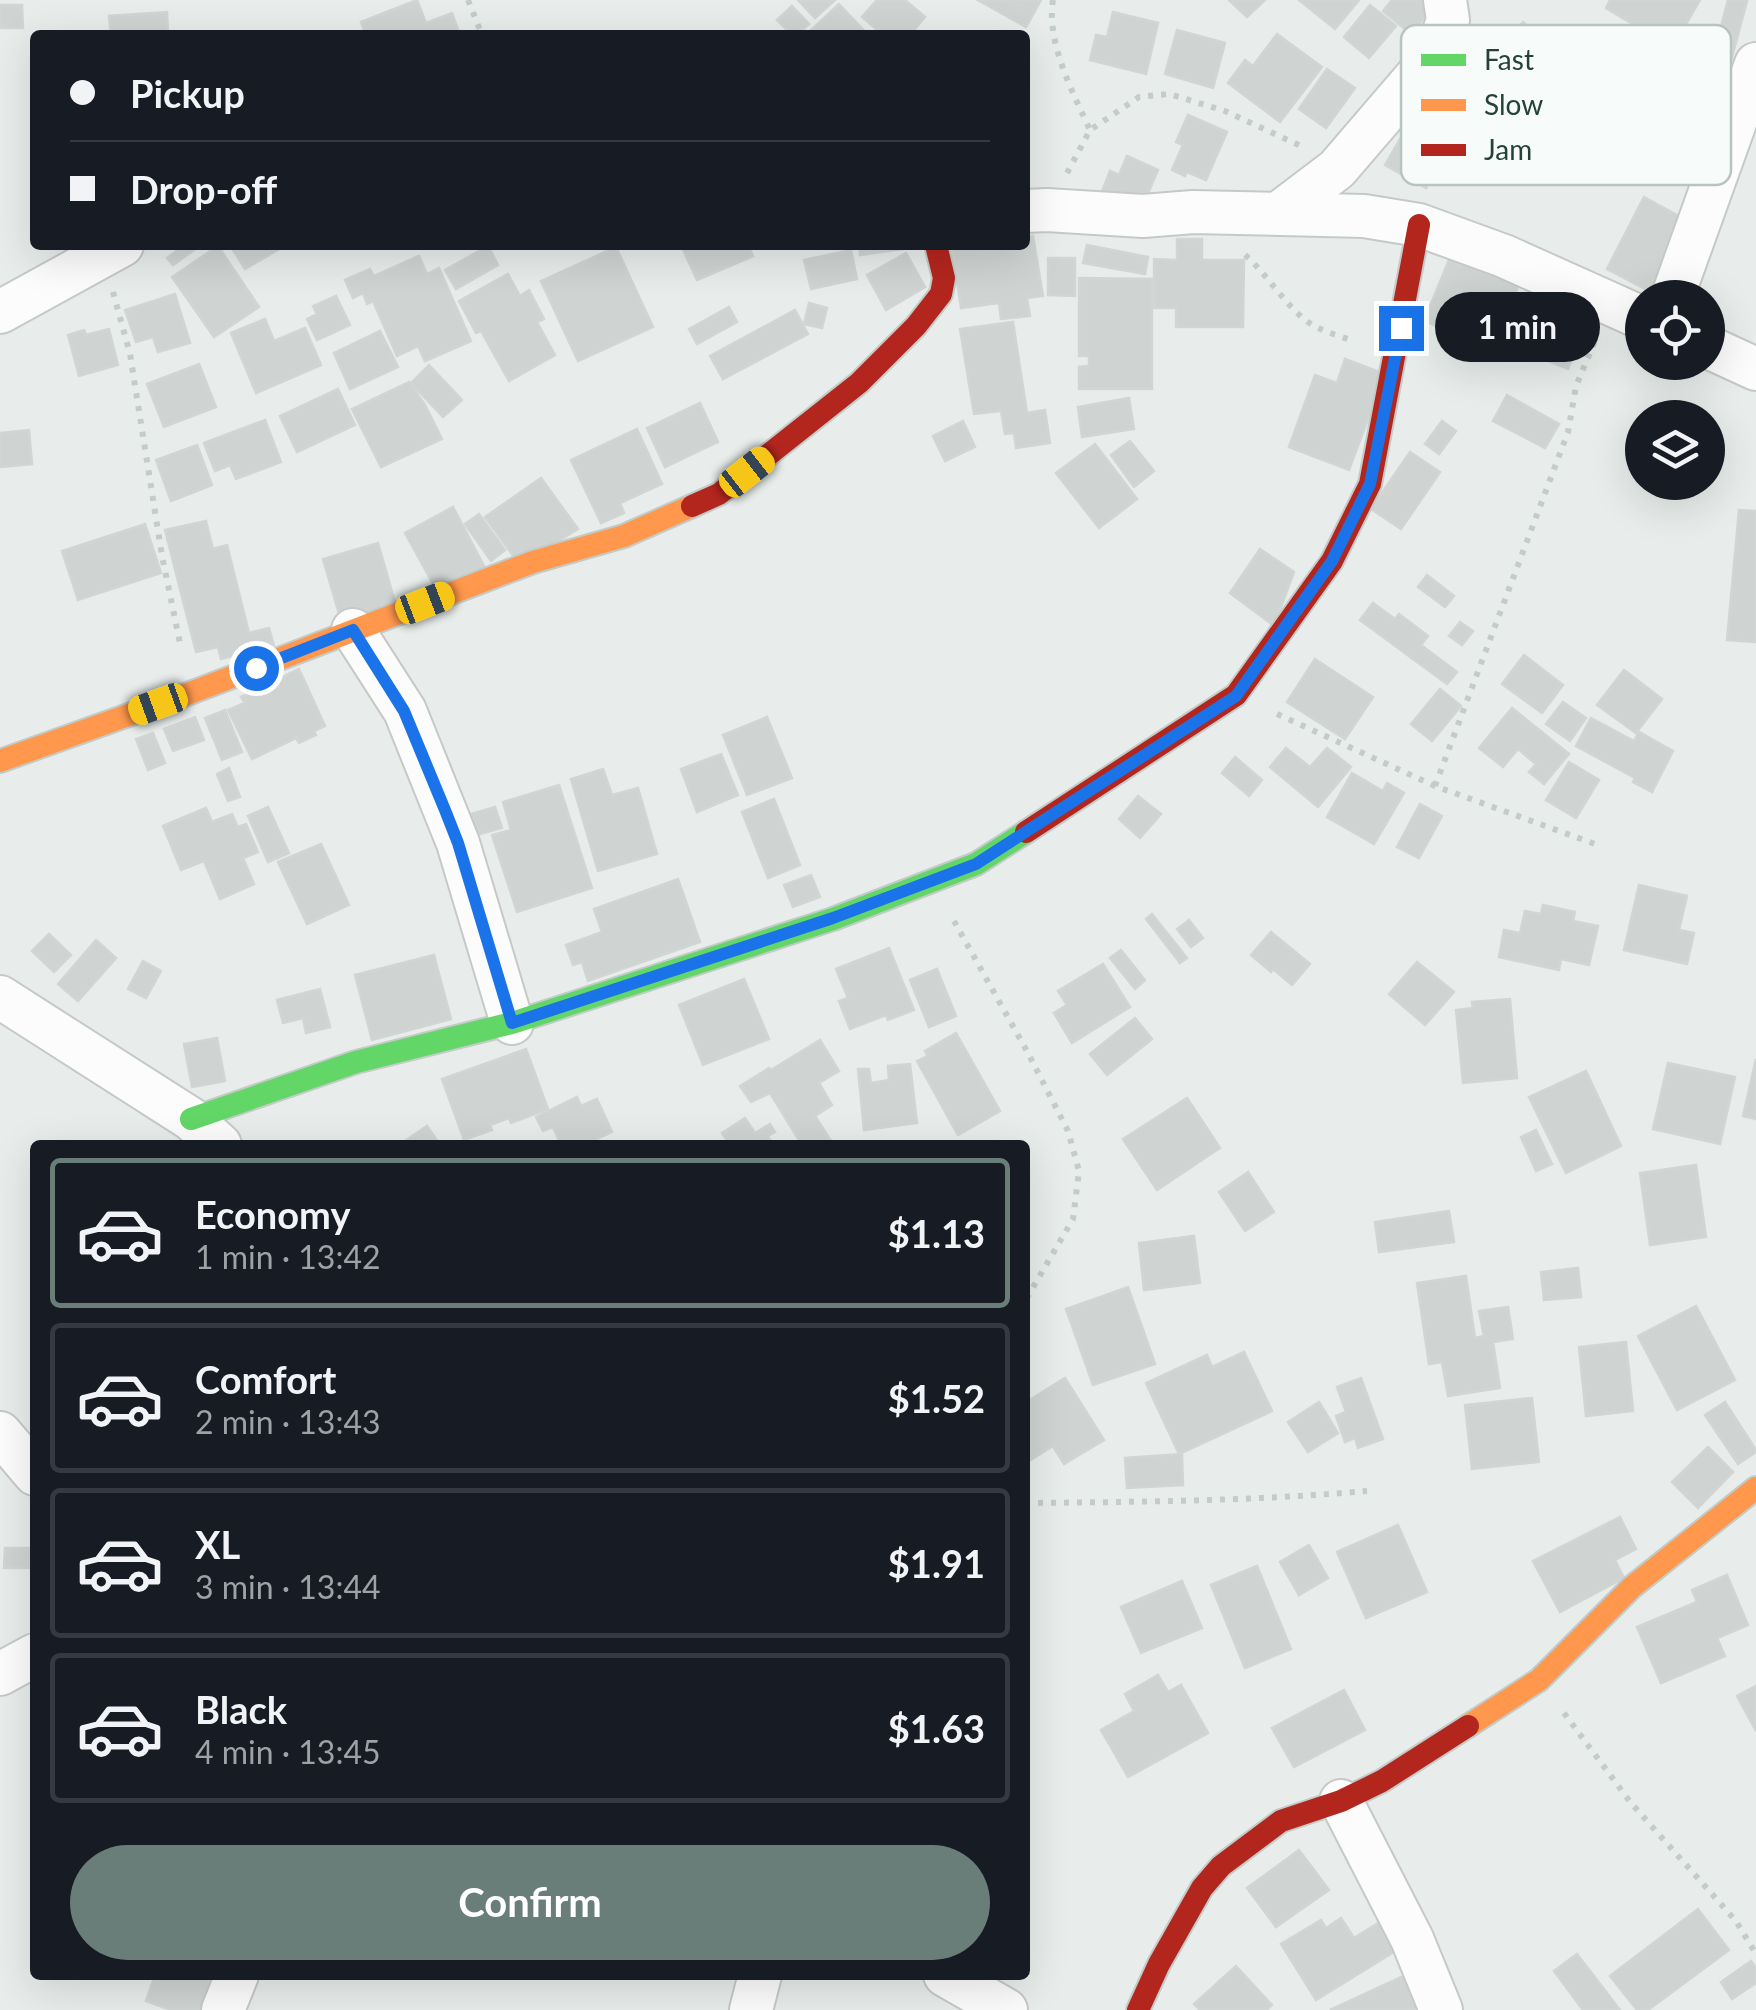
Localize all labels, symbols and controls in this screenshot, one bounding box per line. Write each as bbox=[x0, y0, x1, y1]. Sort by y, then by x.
legend bbox=[1401, 25, 1731, 185]
text: Fast bbox=[1484, 42, 1534, 76]
text: Pickup bbox=[130, 70, 245, 116]
text: Slow bbox=[1484, 87, 1543, 121]
text: Jam bbox=[1484, 132, 1532, 166]
text: Drop-off bbox=[130, 166, 277, 212]
map controls bbox=[1625, 280, 1725, 500]
button: locate bbox=[1625, 280, 1725, 380]
callout: 1 min bbox=[1436, 293, 1601, 363]
route end bbox=[1379, 306, 1424, 351]
text: 1 min bbox=[1478, 307, 1557, 346]
button: layers bbox=[1625, 400, 1725, 500]
car bbox=[714, 442, 780, 502]
car bbox=[392, 578, 458, 628]
route start bbox=[234, 646, 279, 691]
car bbox=[125, 680, 191, 728]
icon: car bbox=[75, 1188, 165, 1278]
text: Economy bbox=[195, 1191, 350, 1237]
text: $1.13 bbox=[888, 1210, 985, 1256]
text: 1 min · 13:42 bbox=[195, 1237, 381, 1276]
icon: car bbox=[75, 1353, 165, 1443]
text: Comfort bbox=[195, 1356, 336, 1402]
text: $1.52 bbox=[888, 1375, 985, 1421]
text: 2 min · 13:43 bbox=[195, 1402, 381, 1441]
icon: car bbox=[75, 1518, 165, 1608]
text: XL bbox=[195, 1521, 240, 1567]
text: $1.91 bbox=[888, 1540, 985, 1586]
text: 3 min · 13:44 bbox=[195, 1567, 381, 1606]
icon: car bbox=[75, 1683, 165, 1773]
text: Black bbox=[195, 1686, 287, 1732]
text: $1.63 bbox=[888, 1705, 985, 1751]
text: 4 min · 13:45 bbox=[195, 1732, 381, 1771]
button: Confirm bbox=[70, 1845, 990, 1960]

